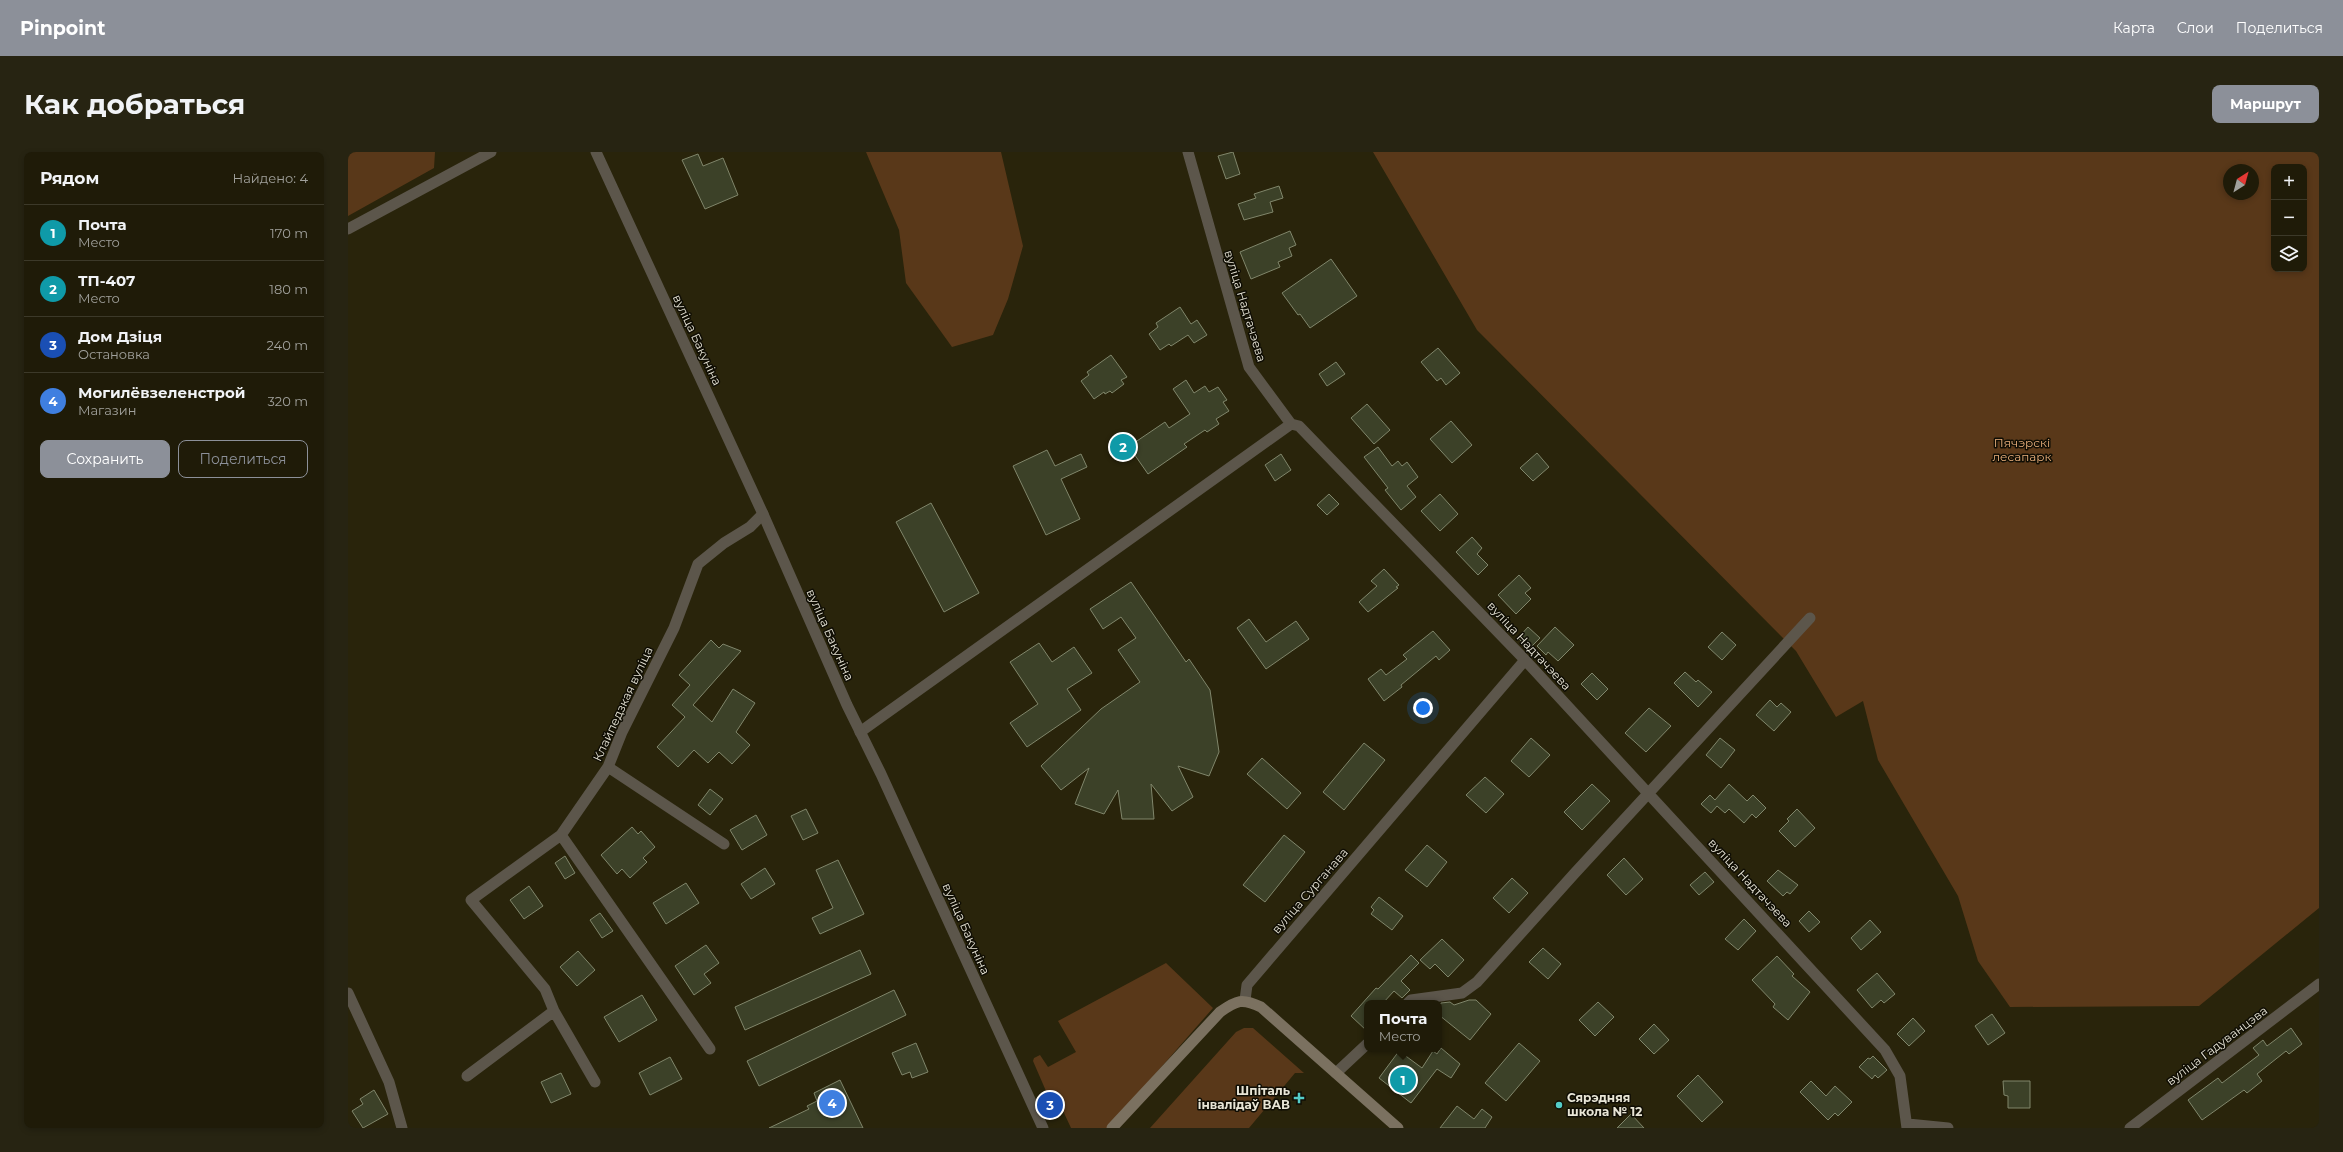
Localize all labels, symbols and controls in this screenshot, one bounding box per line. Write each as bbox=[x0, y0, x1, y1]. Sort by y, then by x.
text: Pinpoint bbox=[20, 17, 105, 40]
text: Карта bbox=[2113, 19, 2155, 37]
text: Слои bbox=[2177, 19, 2214, 37]
text: Поделиться bbox=[2236, 19, 2323, 37]
button: Маршрут bbox=[2212, 85, 2319, 123]
text: Как добраться bbox=[24, 87, 245, 121]
north arrow bbox=[2223, 164, 2259, 200]
map controls bbox=[2271, 164, 2307, 272]
button: + bbox=[2271, 164, 2307, 200]
text: Рядом bbox=[40, 168, 99, 188]
text: Найдено: 4 bbox=[233, 170, 308, 186]
button: − bbox=[2271, 200, 2307, 236]
text: Почта bbox=[78, 215, 127, 234]
text: 1 bbox=[50, 225, 56, 241]
text: 170 m bbox=[270, 225, 308, 241]
text: Место bbox=[78, 234, 120, 250]
button: layers bbox=[2271, 236, 2307, 272]
street label: вуліца Надтачэева bbox=[1221, 248, 1270, 364]
text: ТП-407 bbox=[78, 271, 135, 290]
text: 2 bbox=[49, 281, 57, 297]
text: 180 m bbox=[269, 281, 308, 297]
text: Место bbox=[78, 290, 120, 306]
street label: вуліца Бакуніна bbox=[670, 292, 725, 388]
text: Дом Дзіця bbox=[78, 327, 162, 346]
text: 3 bbox=[49, 337, 57, 353]
text: 240 m bbox=[267, 337, 308, 353]
text: Остановка bbox=[78, 346, 150, 362]
text: Могилёвзеленстрой bbox=[78, 383, 245, 402]
text: 4 bbox=[49, 393, 57, 409]
text: 320 m bbox=[268, 393, 308, 409]
text: Магазин bbox=[78, 402, 137, 418]
pin: 2 bbox=[1110, 432, 1136, 462]
park label: Пячэрскі лесапарк bbox=[1992, 435, 2052, 464]
button: Сохранить bbox=[40, 440, 170, 478]
button: Поделиться bbox=[178, 440, 308, 478]
street label: вуліца Бакуніна bbox=[804, 587, 857, 683]
street label: вуліца Надтачэева bbox=[1484, 598, 1574, 693]
street label: Клайпедзкая вуліца bbox=[589, 644, 656, 763]
your location bbox=[1413, 698, 1433, 718]
street label: вуліца Надтачэева bbox=[1705, 835, 1795, 930]
street label: вуліца Сурганава bbox=[1268, 845, 1351, 937]
street label: вуліца Бакуніна bbox=[940, 881, 993, 977]
popup bbox=[1364, 1000, 1442, 1052]
street label: вуліца Гадуванцэва bbox=[2163, 1003, 2270, 1089]
text: Почта bbox=[1379, 1009, 1427, 1028]
text: Место bbox=[1379, 1028, 1421, 1044]
pin: 1 bbox=[1390, 1065, 1416, 1095]
place label: Шпіталь інвалідаў ВАВ bbox=[1198, 1083, 1290, 1112]
pin: 4 bbox=[819, 1088, 845, 1118]
pin: 3 bbox=[1037, 1090, 1063, 1120]
place label: Сярэдняя школа № 12 bbox=[1567, 1090, 1642, 1119]
marker: Шпіталь інвалідаў ВАВ bbox=[1293, 1092, 1305, 1104]
marker: Сярэдняя школа № 12 bbox=[1554, 1100, 1564, 1110]

